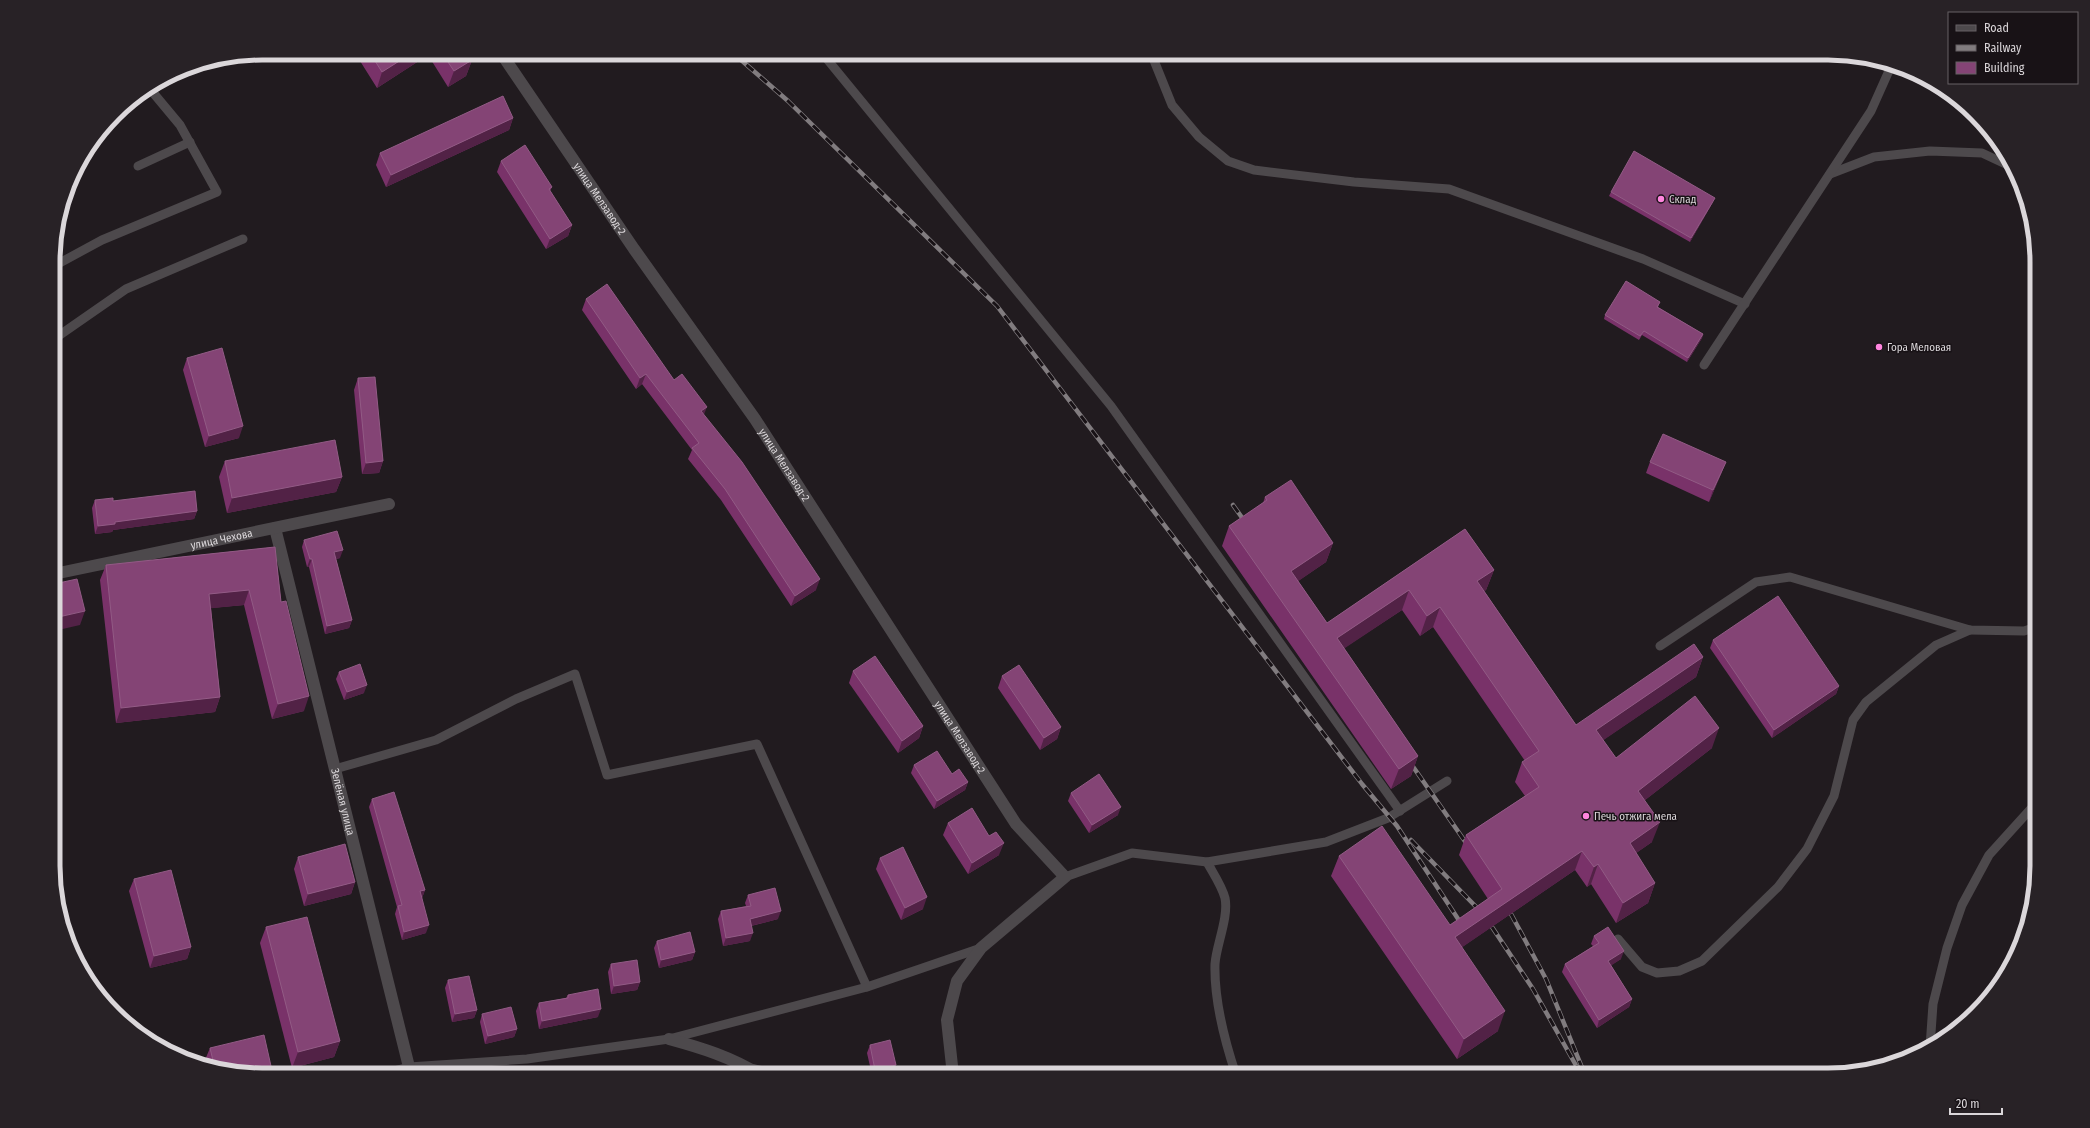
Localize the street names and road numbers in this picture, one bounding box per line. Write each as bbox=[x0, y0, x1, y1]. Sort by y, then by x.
street label: улица Мелзавод-2 bbox=[571, 160, 629, 237]
street label: улица Мелзавод-2 bbox=[756, 426, 813, 504]
street label: улица Чехова bbox=[189, 526, 254, 552]
street label: улица Мелзавод-2 bbox=[932, 698, 988, 776]
street label: Зелёная улица bbox=[328, 767, 358, 837]

